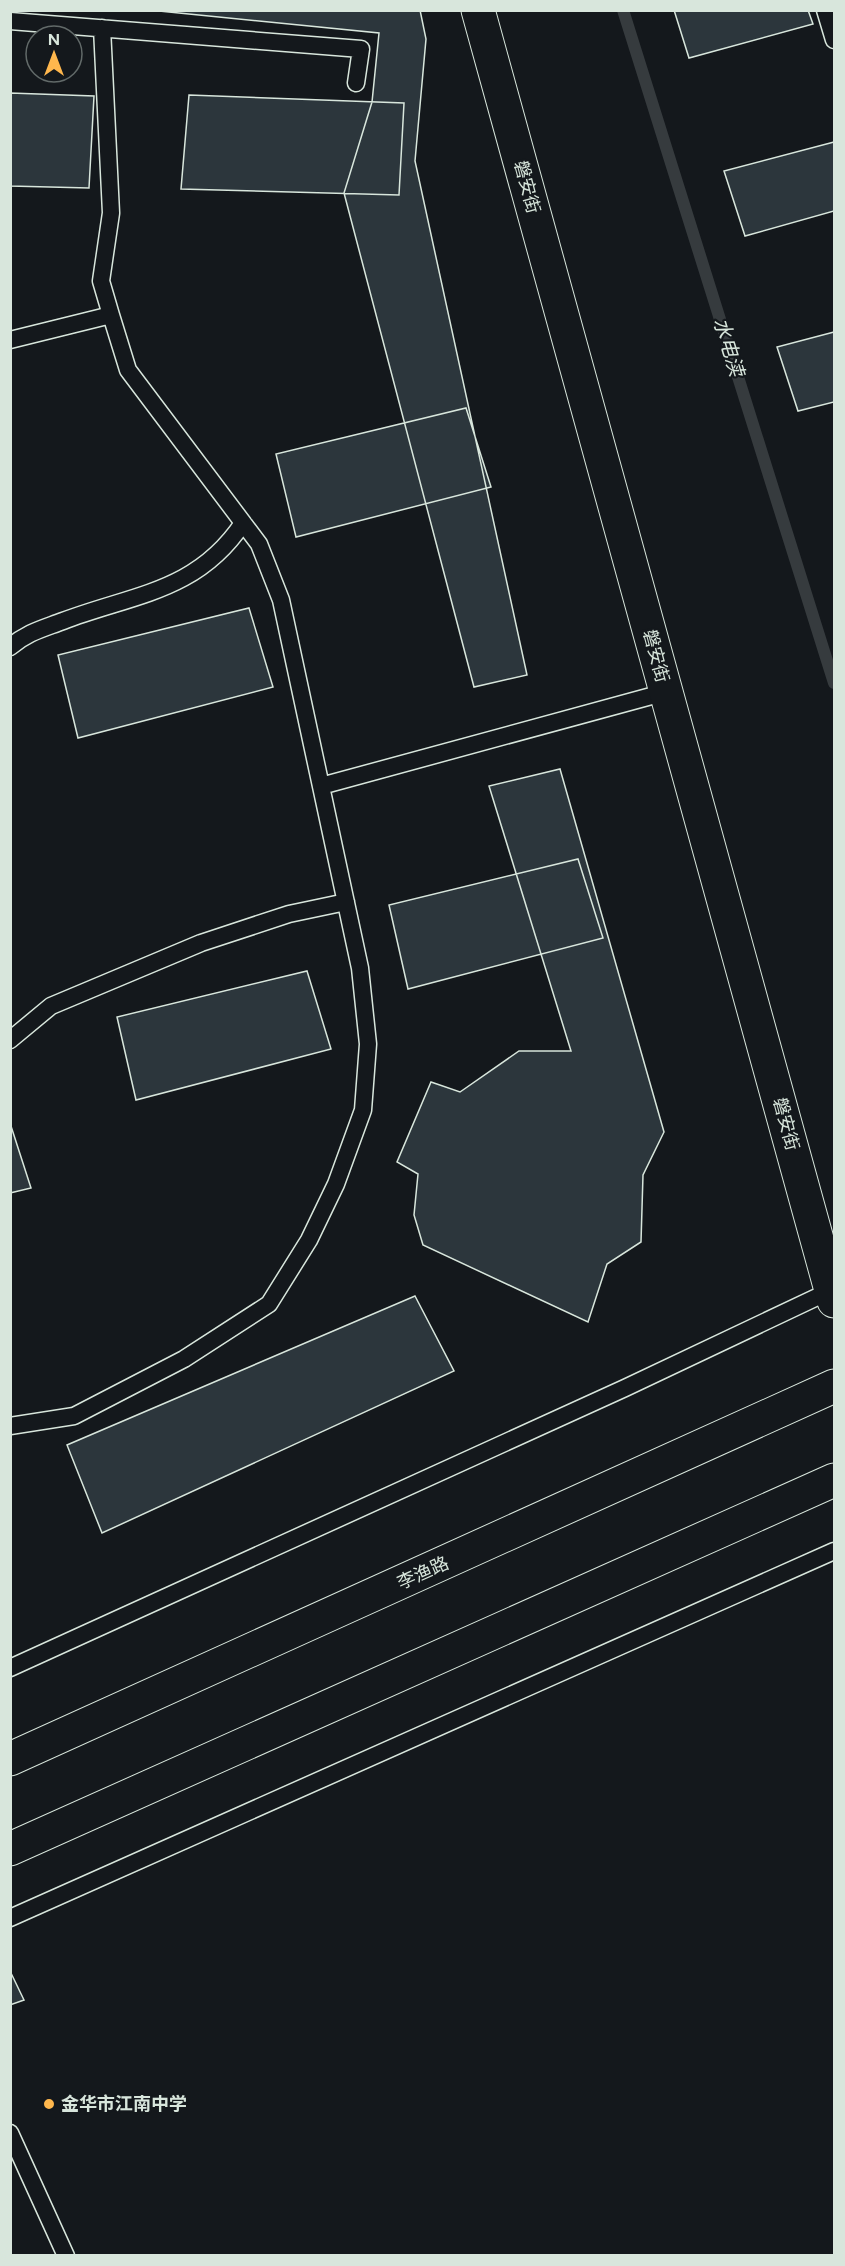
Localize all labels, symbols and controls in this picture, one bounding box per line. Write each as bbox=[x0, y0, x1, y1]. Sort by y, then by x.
north arrow bbox=[24, 24, 84, 84]
text: N bbox=[48, 30, 60, 49]
street label: 磐安街 bbox=[509, 158, 545, 216]
water label: 水电渎 bbox=[709, 315, 750, 381]
street label: 磐安街 bbox=[638, 627, 674, 685]
street label: 磐安街 bbox=[768, 1095, 804, 1153]
street label: 李渔路 bbox=[394, 1552, 452, 1594]
place label: 金华市江南中学 bbox=[61, 2093, 187, 2115]
marker: 金华市江南中学 bbox=[42, 2097, 56, 2111]

